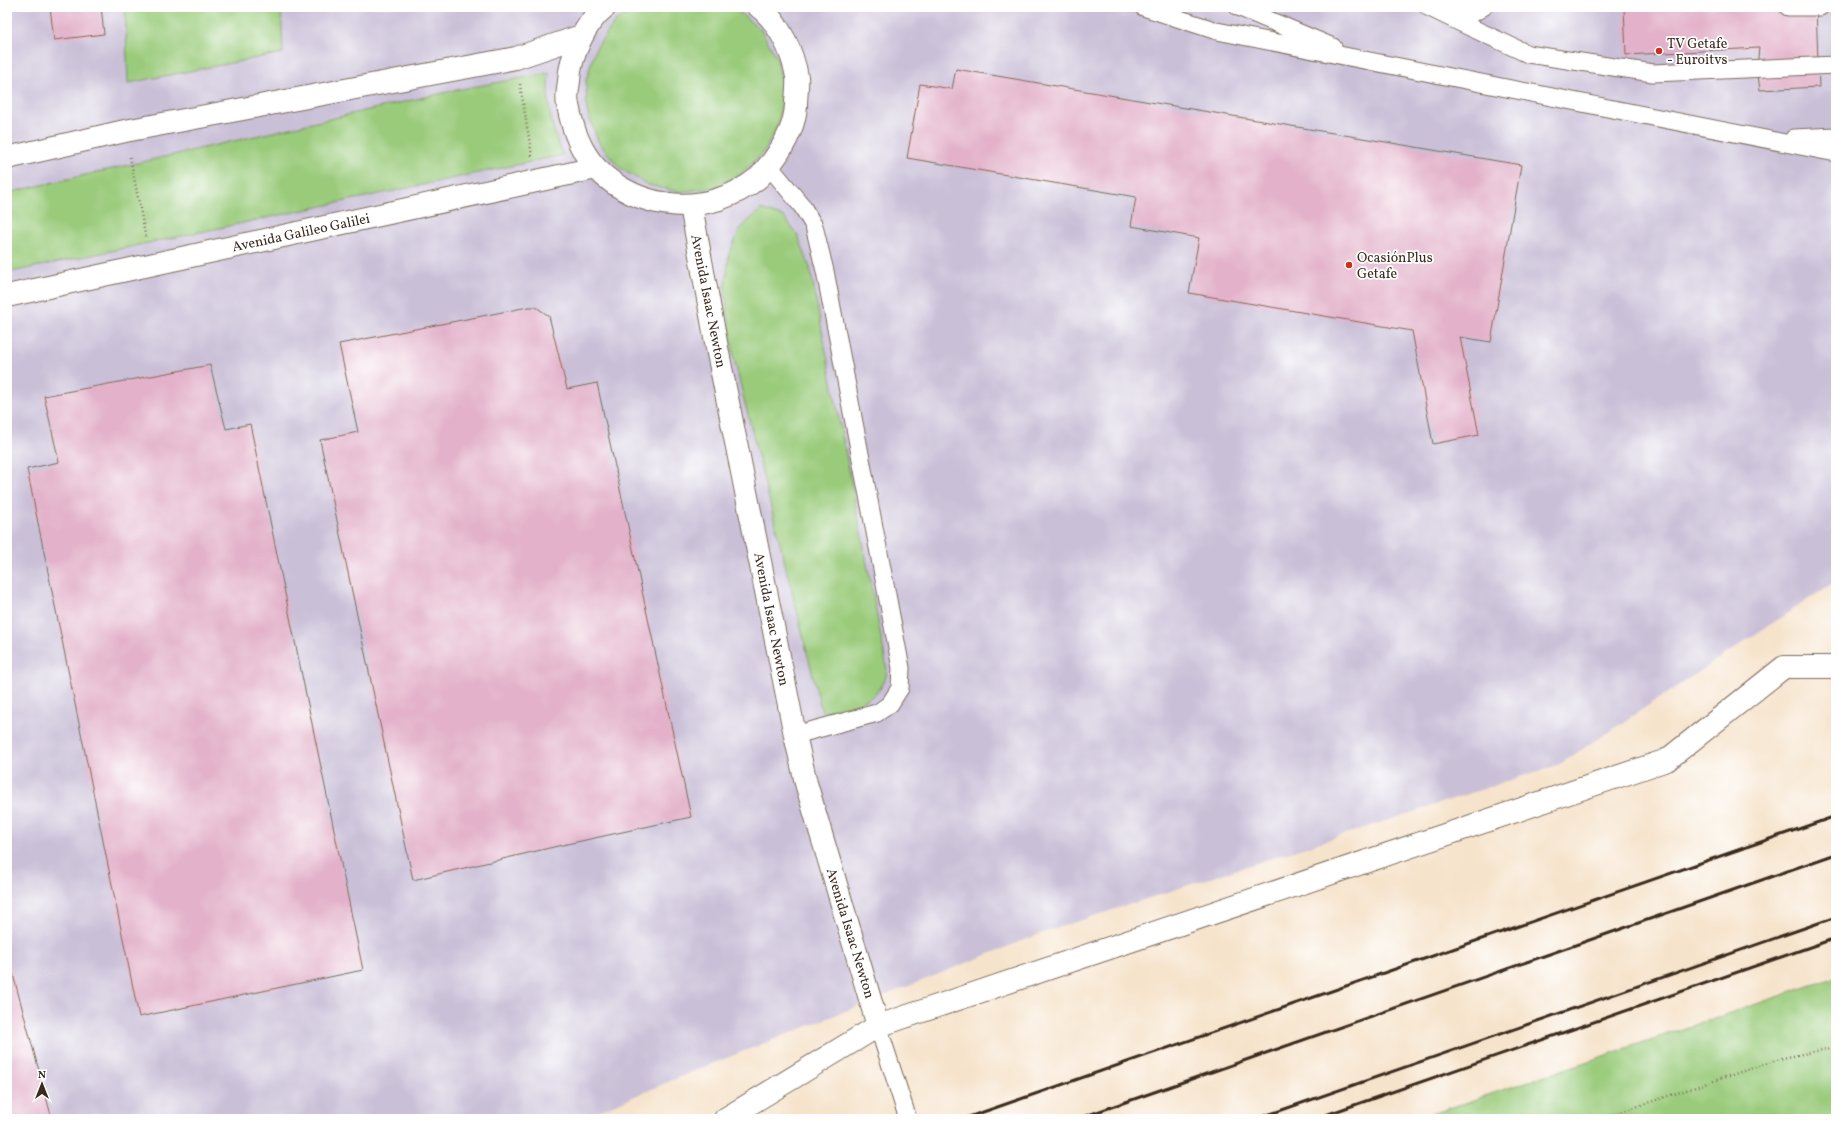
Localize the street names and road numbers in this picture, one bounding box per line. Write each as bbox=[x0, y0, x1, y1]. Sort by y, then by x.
street label: Avenida Galileo Galilei bbox=[231, 210, 372, 257]
street label: Avenida Isaac Newton bbox=[685, 233, 730, 370]
street label: Avenida Isaac Newton bbox=[748, 551, 793, 688]
street label: Avenida Isaac Newton bbox=[821, 866, 878, 1001]

